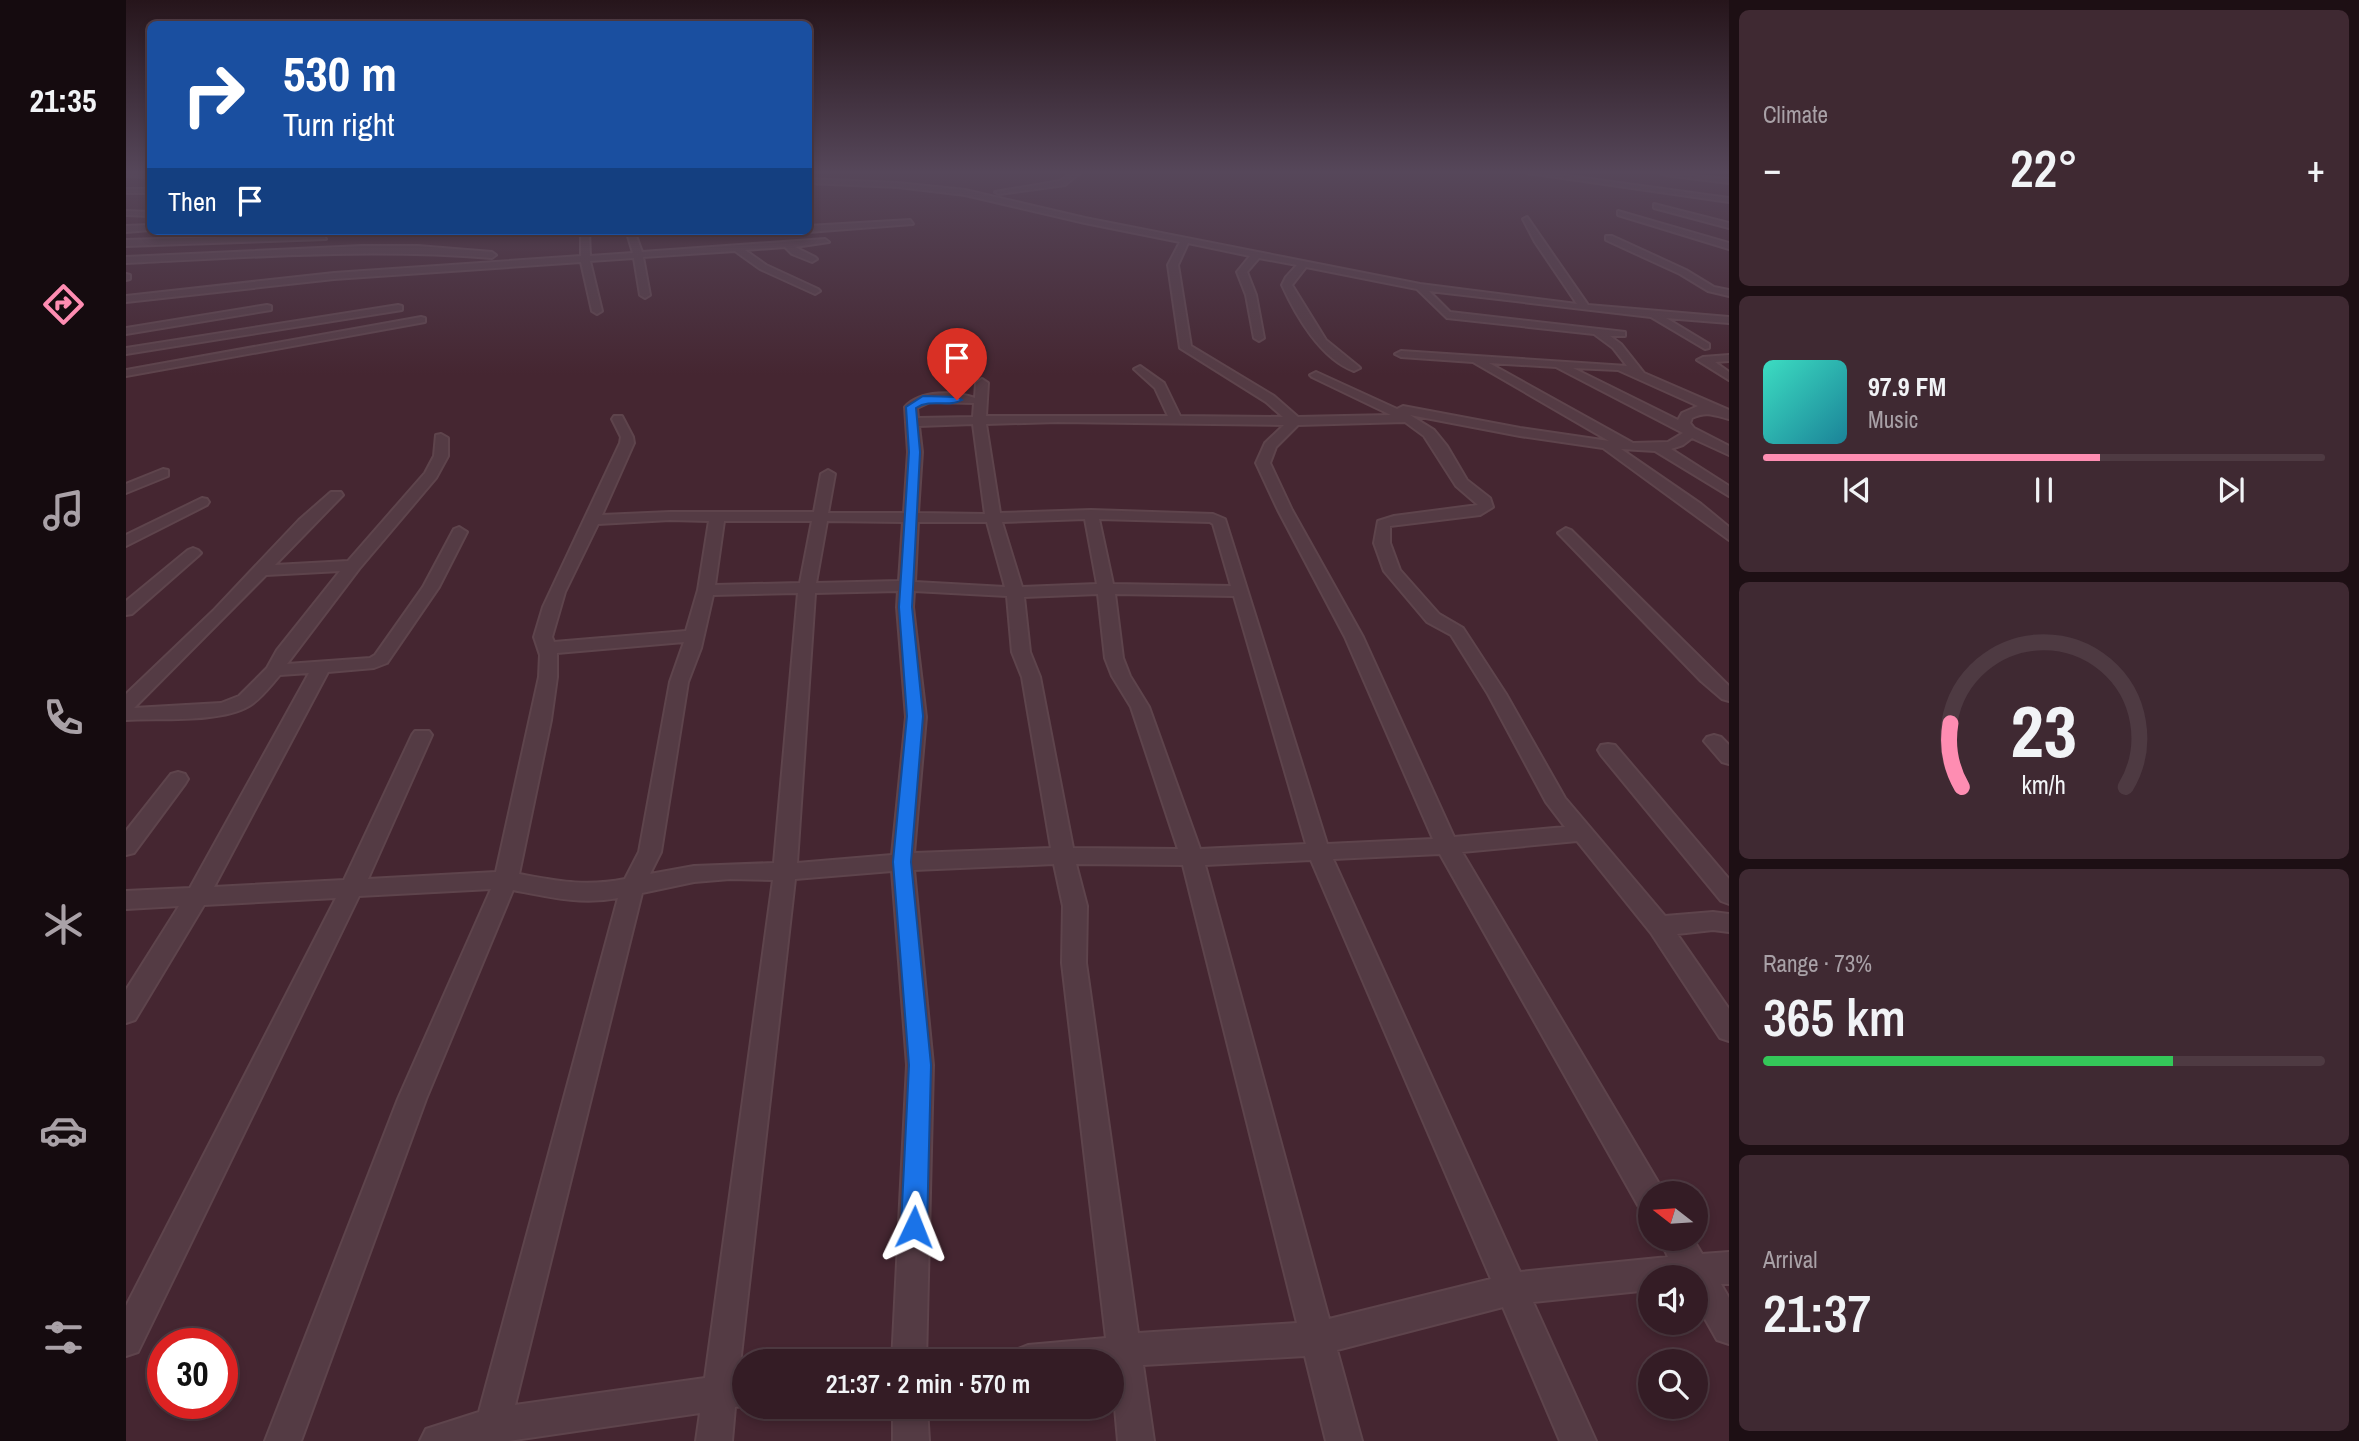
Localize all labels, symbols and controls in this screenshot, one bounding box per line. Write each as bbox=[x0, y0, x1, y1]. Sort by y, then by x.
text: 530 m bbox=[283, 40, 397, 106]
icon: right bbox=[168, 49, 259, 140]
text: 21:35 bbox=[29, 79, 97, 122]
text: Climate bbox=[1763, 99, 1828, 130]
text: Turn right bbox=[283, 103, 395, 146]
text: 22° bbox=[2010, 133, 2078, 203]
text: − bbox=[1763, 143, 1781, 194]
text: + bbox=[2307, 143, 2325, 194]
icon: arrive bbox=[231, 182, 269, 220]
text: Then bbox=[168, 184, 217, 219]
icon: directions bbox=[39, 280, 88, 329]
pin bbox=[927, 328, 987, 400]
icon: arrive bbox=[938, 339, 976, 377]
text: 97.9 FM bbox=[1868, 369, 1946, 404]
text: Music bbox=[1868, 404, 1918, 435]
icon: previous bbox=[1838, 471, 1876, 509]
icon: pause bbox=[2025, 471, 2063, 509]
icon: next bbox=[2212, 471, 2250, 509]
icon: music bbox=[39, 486, 88, 535]
text: 23 bbox=[2011, 682, 2077, 780]
icon: phone bbox=[39, 693, 88, 742]
text: km/h bbox=[2022, 767, 2066, 801]
icon: climate bbox=[39, 900, 88, 949]
text: Range · 73% bbox=[1763, 948, 1872, 979]
text: 365 km bbox=[1763, 982, 1906, 1052]
icon: car bbox=[39, 1106, 88, 1155]
north arrow bbox=[1638, 1181, 1708, 1251]
map controls bbox=[1638, 1181, 1708, 1419]
position arrow bbox=[877, 1190, 951, 1264]
text: Arrival bbox=[1763, 1244, 1818, 1275]
button: sound bbox=[1638, 1265, 1708, 1335]
text: 21:37 bbox=[1763, 1278, 1871, 1348]
icon: filters bbox=[39, 1313, 88, 1362]
speed limit sign: 30 bbox=[147, 1328, 238, 1419]
button: search bbox=[1638, 1349, 1708, 1419]
text: 21:37 · 2 min · 570 m bbox=[826, 1366, 1030, 1401]

